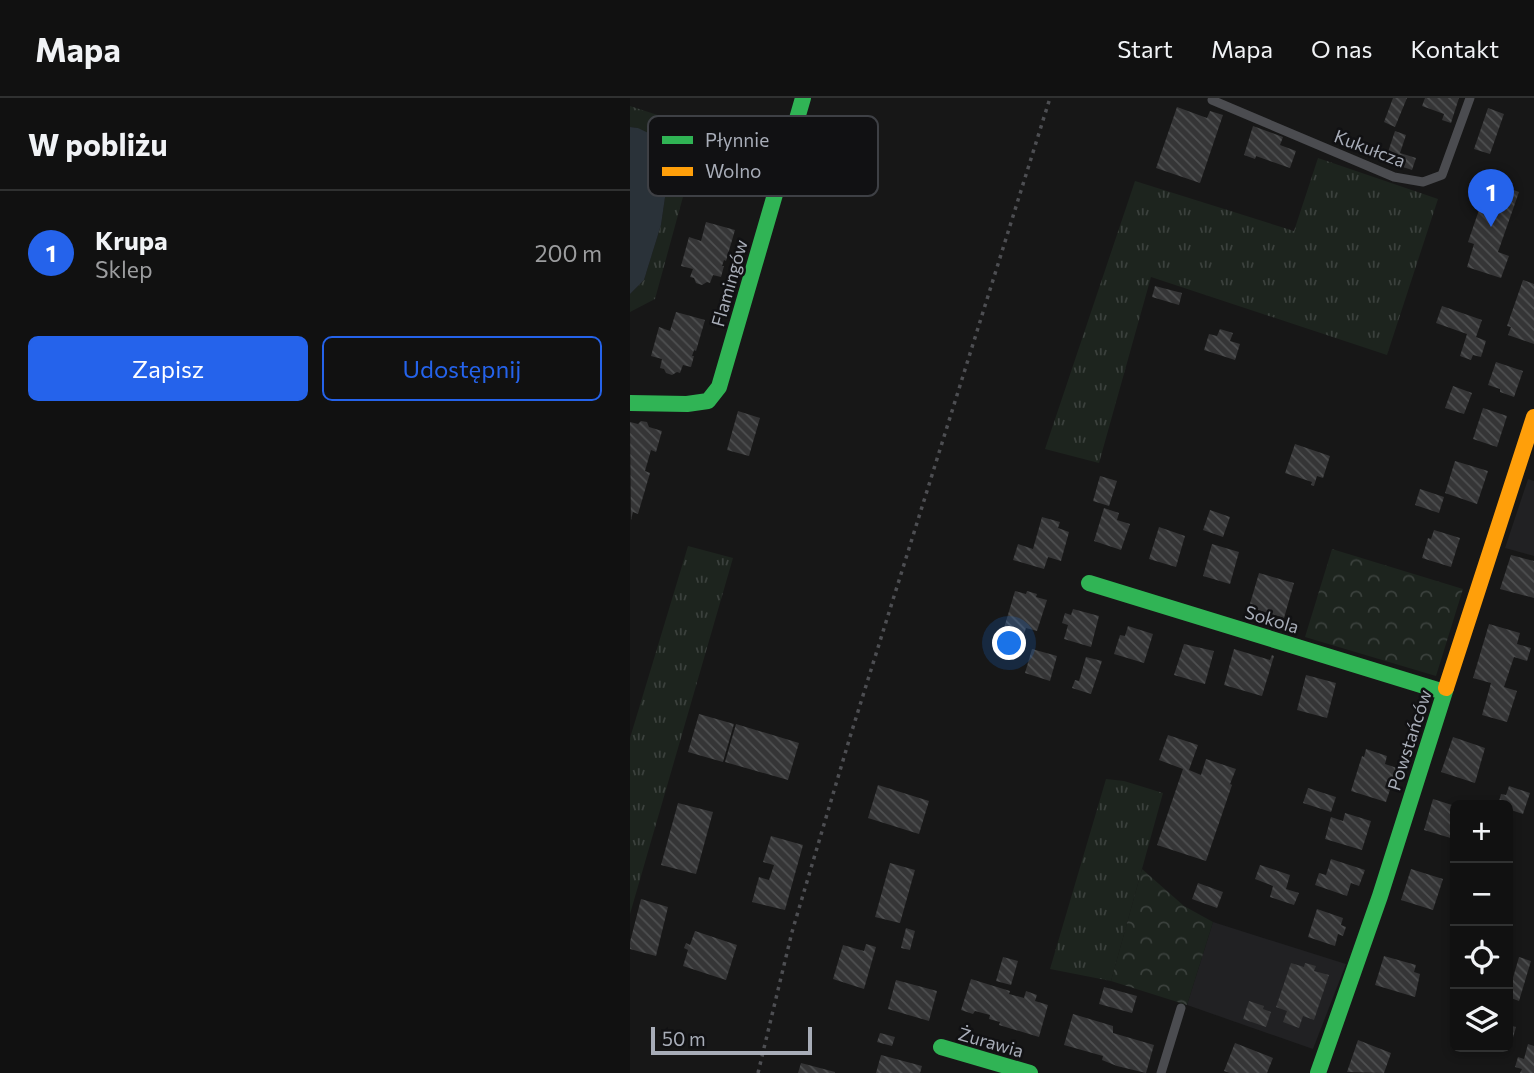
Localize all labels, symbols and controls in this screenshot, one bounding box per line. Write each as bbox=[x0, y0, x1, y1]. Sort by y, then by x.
text: Mapa bbox=[35, 28, 121, 69]
text: Start bbox=[1117, 34, 1173, 63]
text: Mapa bbox=[1211, 34, 1273, 63]
text: O nas bbox=[1311, 34, 1372, 63]
text: Kontakt bbox=[1410, 34, 1499, 63]
legend bbox=[648, 116, 878, 196]
street label: Kukułcza bbox=[1331, 124, 1409, 172]
text: W pobliżu bbox=[28, 125, 168, 162]
text: Płynnie bbox=[705, 128, 769, 151]
text: Wolno bbox=[705, 159, 761, 182]
pin: 1 bbox=[1468, 169, 1514, 227]
text: Krupa bbox=[95, 224, 168, 255]
street label: Flamingów bbox=[706, 237, 752, 329]
text: 1 bbox=[46, 239, 56, 267]
text: 200 m bbox=[535, 239, 602, 267]
text: Sklep bbox=[95, 255, 153, 283]
button: Zapisz bbox=[28, 336, 308, 401]
button: Udostępnij bbox=[322, 336, 602, 401]
street label: Sokola bbox=[1242, 600, 1302, 638]
your location bbox=[992, 626, 1026, 660]
street label: Powstańców bbox=[1382, 687, 1436, 793]
map controls bbox=[1450, 800, 1513, 1052]
button: + bbox=[1450, 800, 1513, 863]
button: − bbox=[1450, 863, 1513, 926]
button: locate bbox=[1450, 926, 1513, 989]
button: layers bbox=[1450, 989, 1513, 1052]
street label: Żurawia bbox=[956, 1022, 1026, 1062]
scale bar bbox=[651, 1024, 812, 1056]
text: 50 m bbox=[662, 1027, 706, 1050]

